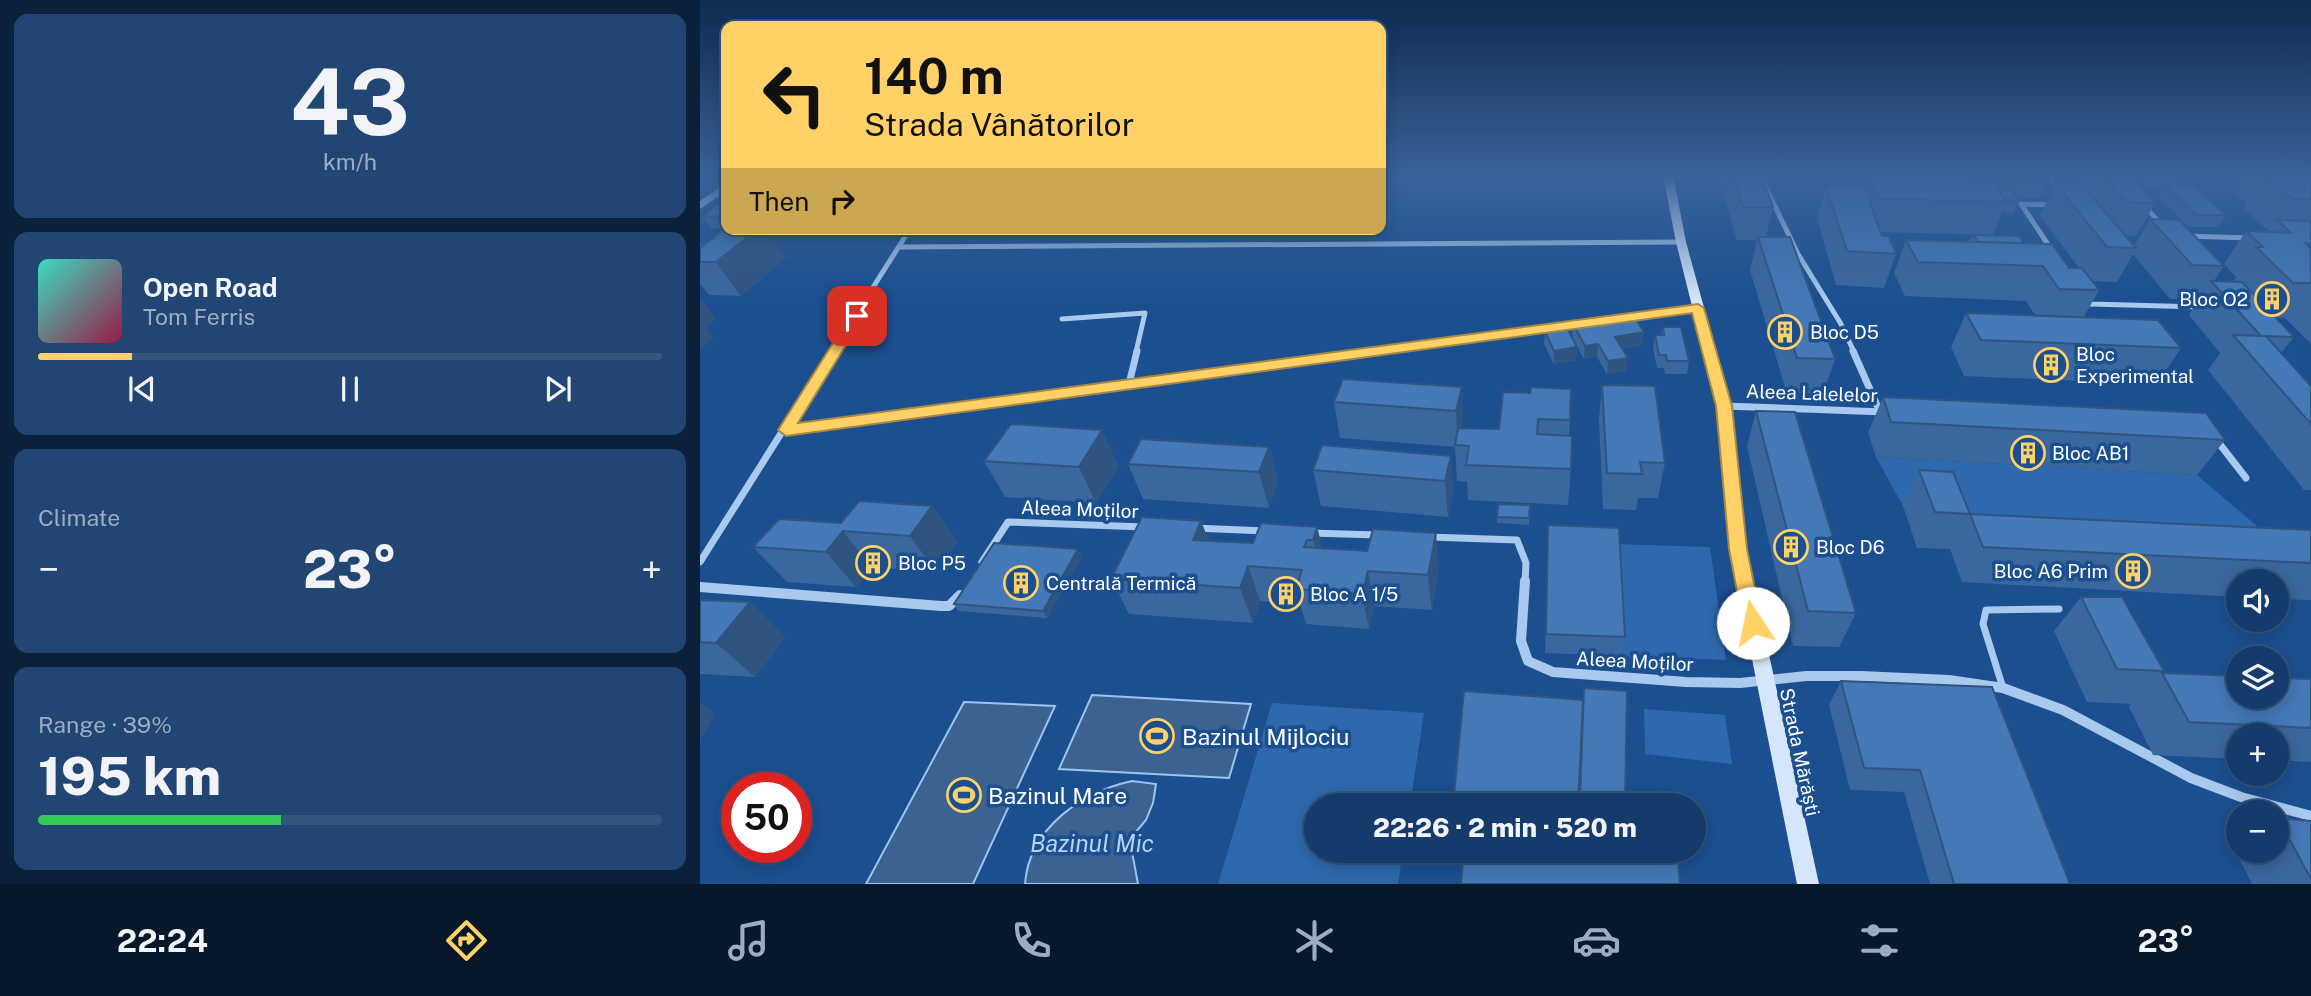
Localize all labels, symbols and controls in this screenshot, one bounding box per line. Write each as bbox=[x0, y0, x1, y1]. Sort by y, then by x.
text: 140 m bbox=[864, 47, 1004, 105]
text: 43 bbox=[290, 49, 410, 155]
icon: left bbox=[749, 49, 840, 140]
text: Strada Vânătorilor bbox=[864, 106, 1134, 143]
text: km/h bbox=[323, 148, 377, 175]
icon: right bbox=[823, 182, 861, 220]
text: Then bbox=[749, 186, 809, 217]
text: Open Road bbox=[143, 272, 278, 303]
building icon: Bloc O2 bbox=[2253, 280, 2291, 318]
pin bbox=[827, 286, 887, 346]
place label: Bloc O2 bbox=[2179, 288, 2248, 310]
icon: arrive bbox=[838, 297, 876, 335]
text: Tom Ferris bbox=[143, 303, 255, 330]
building icon: Bloc D5 bbox=[1766, 313, 1804, 351]
place label: Bloc D5 bbox=[1810, 321, 1879, 343]
place label: Bloc Experimental bbox=[2076, 343, 2194, 387]
building icon: Bloc Experimental bbox=[2032, 346, 2070, 384]
icon: previous bbox=[123, 370, 161, 408]
icon: pause bbox=[331, 370, 369, 408]
icon: next bbox=[539, 370, 577, 408]
street label: Aleea Lalelelor bbox=[1746, 380, 1878, 406]
building icon: Bloc AB1 bbox=[2009, 434, 2047, 472]
place label: Bloc AB1 bbox=[2052, 442, 2130, 464]
street label: Aleea Moților bbox=[1021, 496, 1139, 522]
text: Climate bbox=[38, 504, 120, 531]
building icon: Bloc D6 bbox=[1772, 528, 1810, 566]
place label: Bloc D6 bbox=[1816, 536, 1885, 558]
text: 23° bbox=[303, 539, 397, 600]
building icon: Bloc P5 bbox=[854, 544, 892, 582]
text: − bbox=[38, 547, 59, 592]
text: + bbox=[641, 547, 662, 592]
place label: Bloc P5 bbox=[898, 552, 966, 574]
building icon: Bloc A6 Prim bbox=[2114, 552, 2152, 590]
place label: Bloc A6 Prim bbox=[1994, 560, 2108, 582]
building icon: Centrală Termică bbox=[1002, 564, 1040, 602]
map controls bbox=[2226, 569, 2289, 863]
button: sound bbox=[2226, 569, 2289, 632]
place label: Centrală Termică bbox=[1046, 572, 1196, 594]
building icon: Bloc A 1/5 bbox=[1267, 575, 1305, 613]
place label: Bloc A 1/5 bbox=[1310, 583, 1398, 605]
position arrow bbox=[1716, 586, 1790, 660]
button: layers bbox=[2226, 646, 2289, 709]
street label: Aleea Moților bbox=[1576, 647, 1694, 675]
street label: Strada Mărăști bbox=[1776, 686, 1824, 818]
text: Range · 39% bbox=[38, 711, 172, 738]
sports icon: Bazinul Mijlociu bbox=[1138, 717, 1176, 755]
place label: Bazinul Mijlociu bbox=[1182, 723, 1349, 750]
button: + bbox=[2226, 723, 2289, 786]
text: 195 km bbox=[38, 746, 221, 807]
speed limit sign: 50 bbox=[721, 772, 812, 863]
sports icon: Bazinul Mare bbox=[945, 776, 983, 814]
place label: Bazinul Mare bbox=[988, 782, 1127, 809]
button: − bbox=[2226, 800, 2289, 863]
text: 22:26 · 2 min · 520 m bbox=[1373, 812, 1637, 843]
water label: Bazinul Mic bbox=[1030, 829, 1154, 857]
icon: directions bbox=[442, 916, 491, 965]
icon: music bbox=[724, 916, 773, 965]
icon: phone bbox=[1007, 916, 1056, 965]
icon: climate bbox=[1290, 916, 1339, 965]
icon: car bbox=[1572, 916, 1621, 965]
icon: filters bbox=[1855, 916, 1904, 965]
text: 22:24 bbox=[117, 922, 208, 959]
text: 23° bbox=[2137, 922, 2194, 959]

